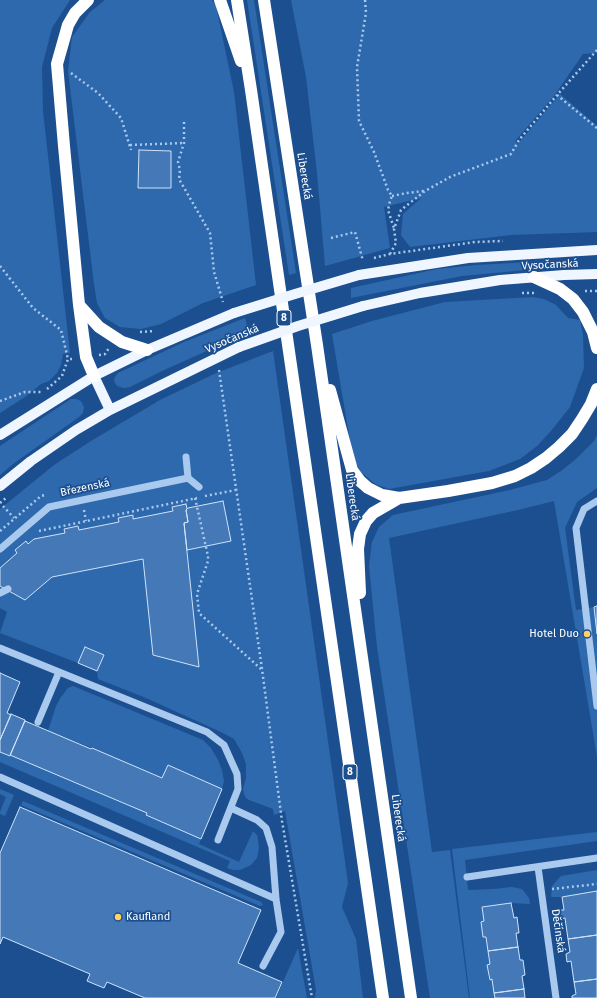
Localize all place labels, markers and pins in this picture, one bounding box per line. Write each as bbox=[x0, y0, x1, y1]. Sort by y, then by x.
place label: Hotel Duo bbox=[529, 627, 579, 641]
marker: Hotel Duo bbox=[582, 629, 592, 639]
place label: Kaufland bbox=[126, 910, 170, 924]
marker: Kaufland bbox=[113, 912, 123, 922]

